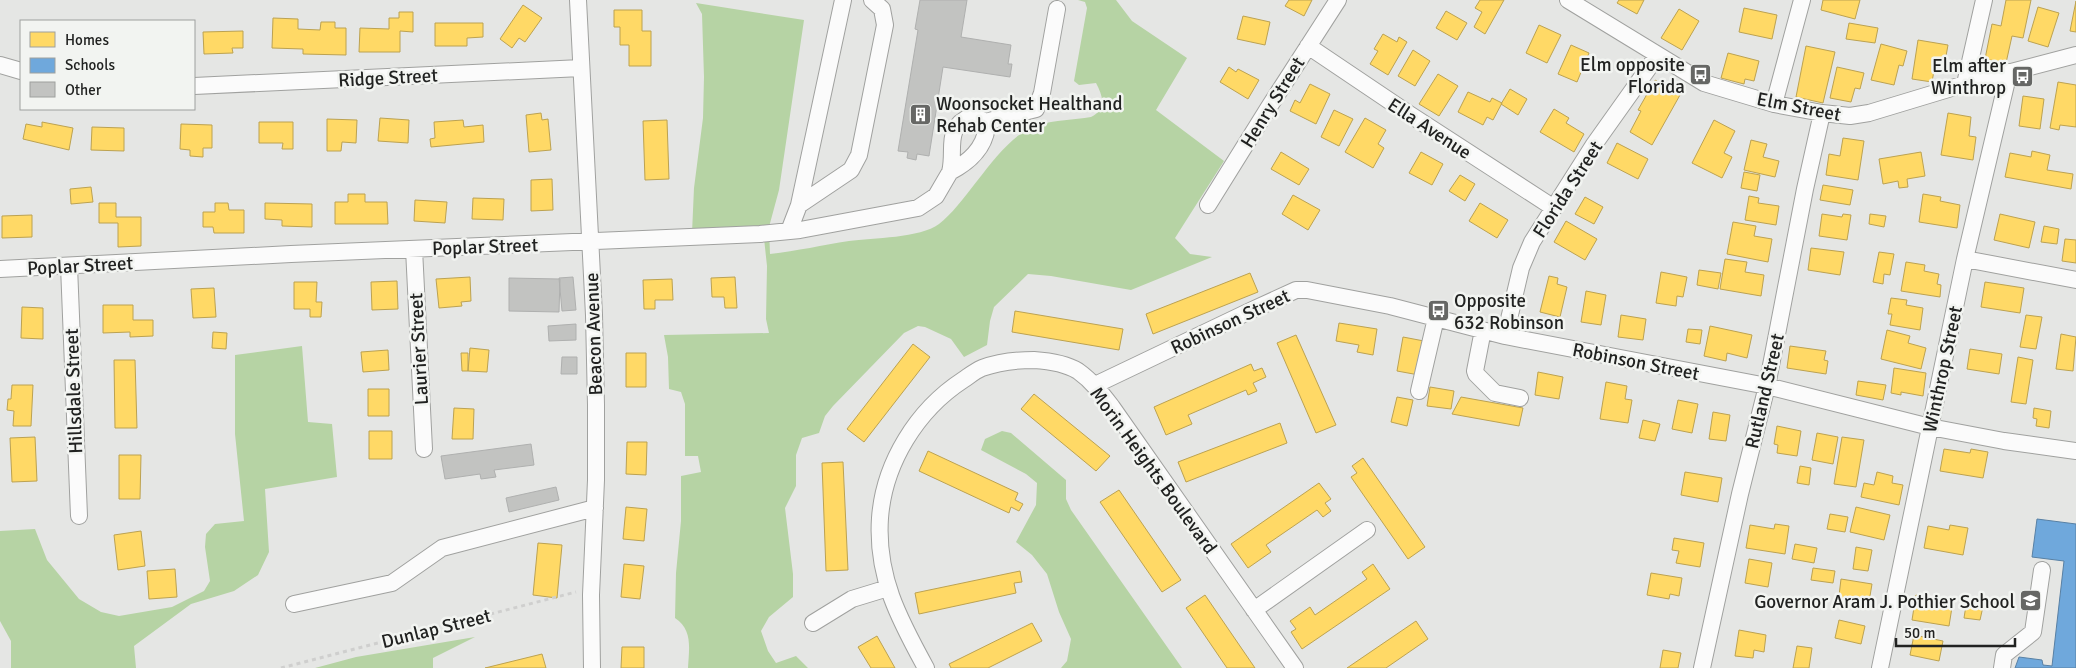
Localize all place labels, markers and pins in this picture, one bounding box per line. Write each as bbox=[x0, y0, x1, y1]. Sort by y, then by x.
place label: Elm opposite Florida bbox=[1580, 53, 1685, 99]
place label: Elm after Winthrop bbox=[1931, 54, 2006, 100]
bus stop icon: Elm opposite Florida bbox=[1689, 63, 1713, 87]
bus stop icon: Elm after Winthrop bbox=[2010, 64, 2034, 88]
place label: Woonsocket Healthand Rehab Center bbox=[936, 92, 1122, 138]
building icon: Woonsocket Healthand Rehab Center bbox=[908, 102, 932, 126]
place label: Opposite 632 Robinson bbox=[1454, 289, 1564, 335]
bus stop icon: Opposite 632 Robinson bbox=[1426, 299, 1450, 323]
school or university icon: Governor Aram J. Pothier School bbox=[2019, 589, 2043, 613]
place label: Governor Aram J. Pothier School bbox=[1754, 590, 2015, 614]

